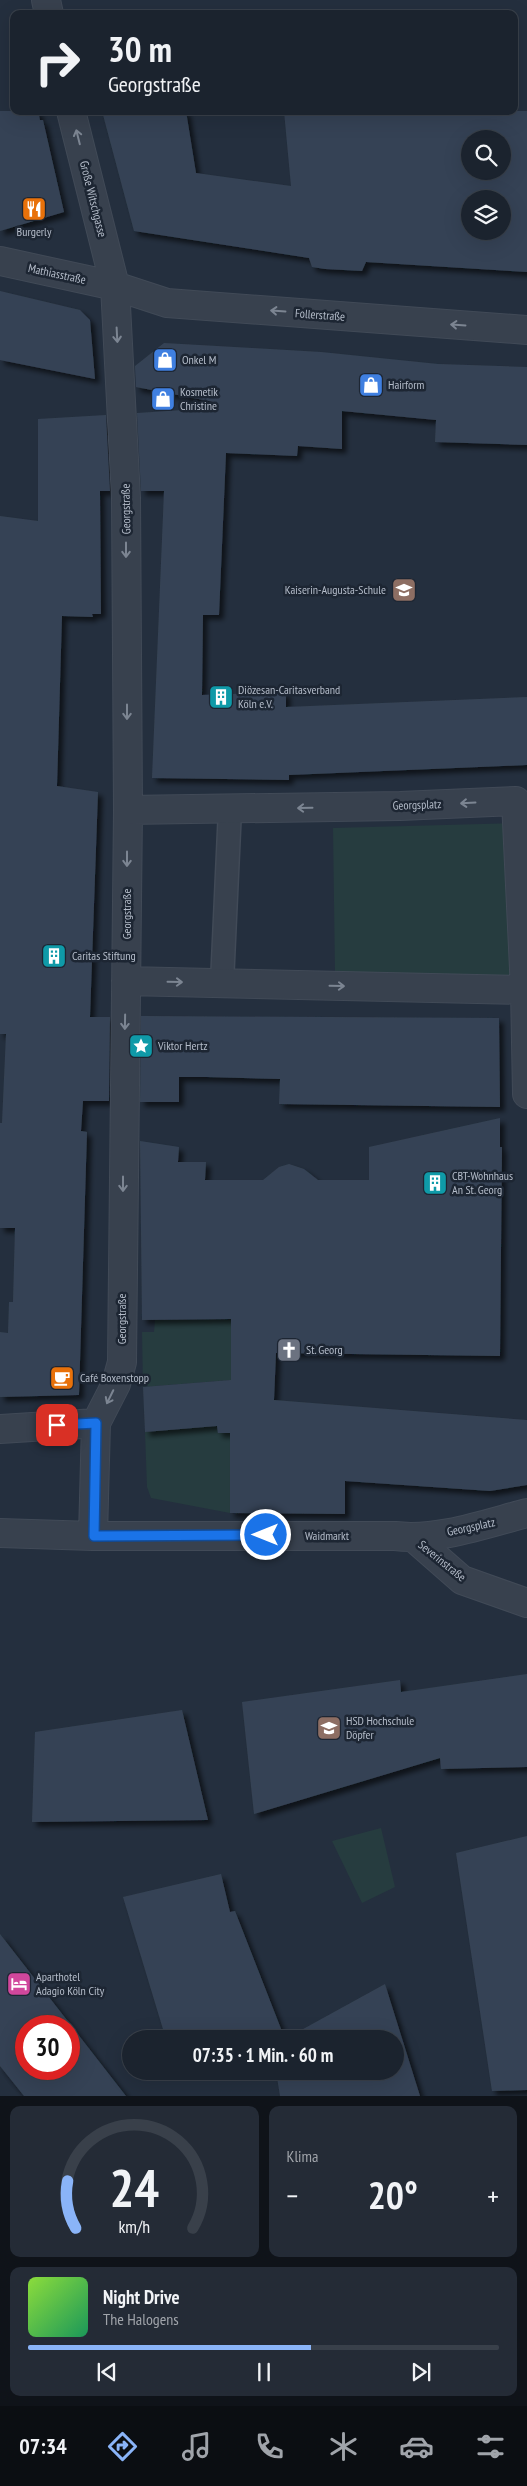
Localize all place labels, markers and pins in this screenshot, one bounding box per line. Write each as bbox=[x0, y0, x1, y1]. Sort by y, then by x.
restaurant icon: Burgerly bbox=[21, 196, 47, 222]
place label: Burgerly bbox=[17, 224, 52, 239]
shop icon: Onkel M bbox=[152, 347, 178, 373]
place label: Onkel M bbox=[182, 352, 216, 367]
shop icon: Hairform bbox=[358, 372, 384, 398]
place label: Hairform bbox=[388, 377, 425, 392]
place label: Kosmetik Christine bbox=[180, 384, 218, 413]
shop icon: Kosmetik Christine bbox=[150, 386, 176, 412]
school or university icon: Kaiserin-Augusta-Schule bbox=[391, 577, 417, 603]
place label: Kaiserin-Augusta-Schule bbox=[285, 582, 386, 597]
place label: Diözesan-Caritasverband Köln e.V. bbox=[238, 682, 340, 711]
building icon: Diözesan-Caritasverband Köln e.V. bbox=[208, 684, 234, 710]
building icon: Caritas Stiftung bbox=[41, 943, 67, 969]
place label: Caritas Stiftung bbox=[72, 948, 136, 963]
place icon: Viktor Hertz bbox=[128, 1033, 154, 1059]
place label: Viktor Hertz bbox=[157, 1038, 208, 1053]
place label: CBT-Wohnhaus An St. Georg bbox=[452, 1168, 513, 1197]
building icon: CBT-Wohnhaus An St. Georg bbox=[422, 1170, 448, 1196]
church icon: St. Georg bbox=[276, 1337, 302, 1363]
place label: St. Georg bbox=[306, 1342, 343, 1357]
cafe icon: Café Boxenstopp bbox=[49, 1365, 75, 1391]
place label: Café Boxenstopp bbox=[80, 1370, 149, 1385]
pin bbox=[36, 1404, 78, 1446]
place label: HSD Hochschule Döpfer bbox=[346, 1713, 414, 1742]
school or university icon: HSD Hochschule Döpfer bbox=[316, 1715, 342, 1741]
place label: Aparthotel Adagio Köln City bbox=[36, 1969, 105, 1998]
hotel icon: Aparthotel Adagio Köln City bbox=[6, 1971, 32, 1997]

